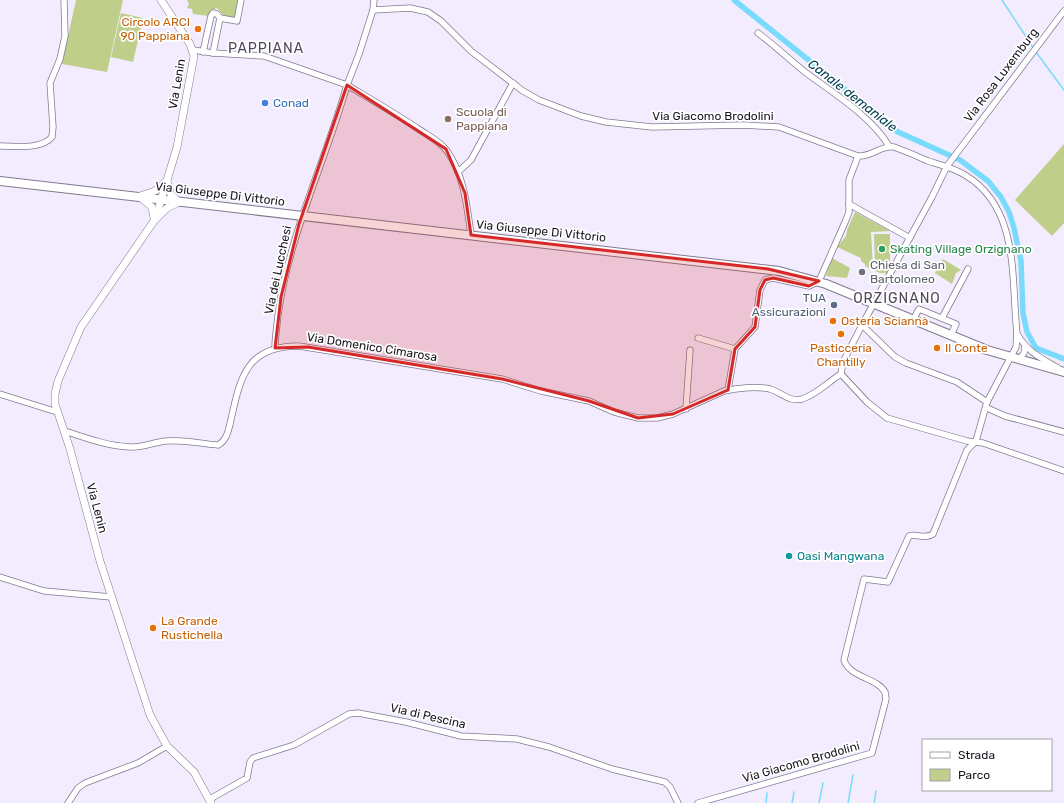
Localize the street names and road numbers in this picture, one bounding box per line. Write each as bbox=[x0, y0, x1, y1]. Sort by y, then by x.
street label: Via Rosa Luxemburg bbox=[961, 25, 1041, 125]
street label: Via Lenin bbox=[166, 58, 188, 110]
street label: Via Giacomo Brodolini bbox=[652, 109, 774, 123]
street label: Via Giuseppe Di Vittorio bbox=[154, 179, 286, 209]
street label: Via Giuseppe Di Vittorio bbox=[475, 217, 607, 245]
street label: Via dei Lucchesi bbox=[262, 224, 294, 316]
street label: Via Domenico Cimarosa bbox=[306, 330, 438, 364]
street label: Via Lenin bbox=[84, 482, 110, 534]
street label: Via di Pescina bbox=[389, 700, 467, 732]
street label: Via Giacomo Brodolini bbox=[741, 739, 861, 785]

